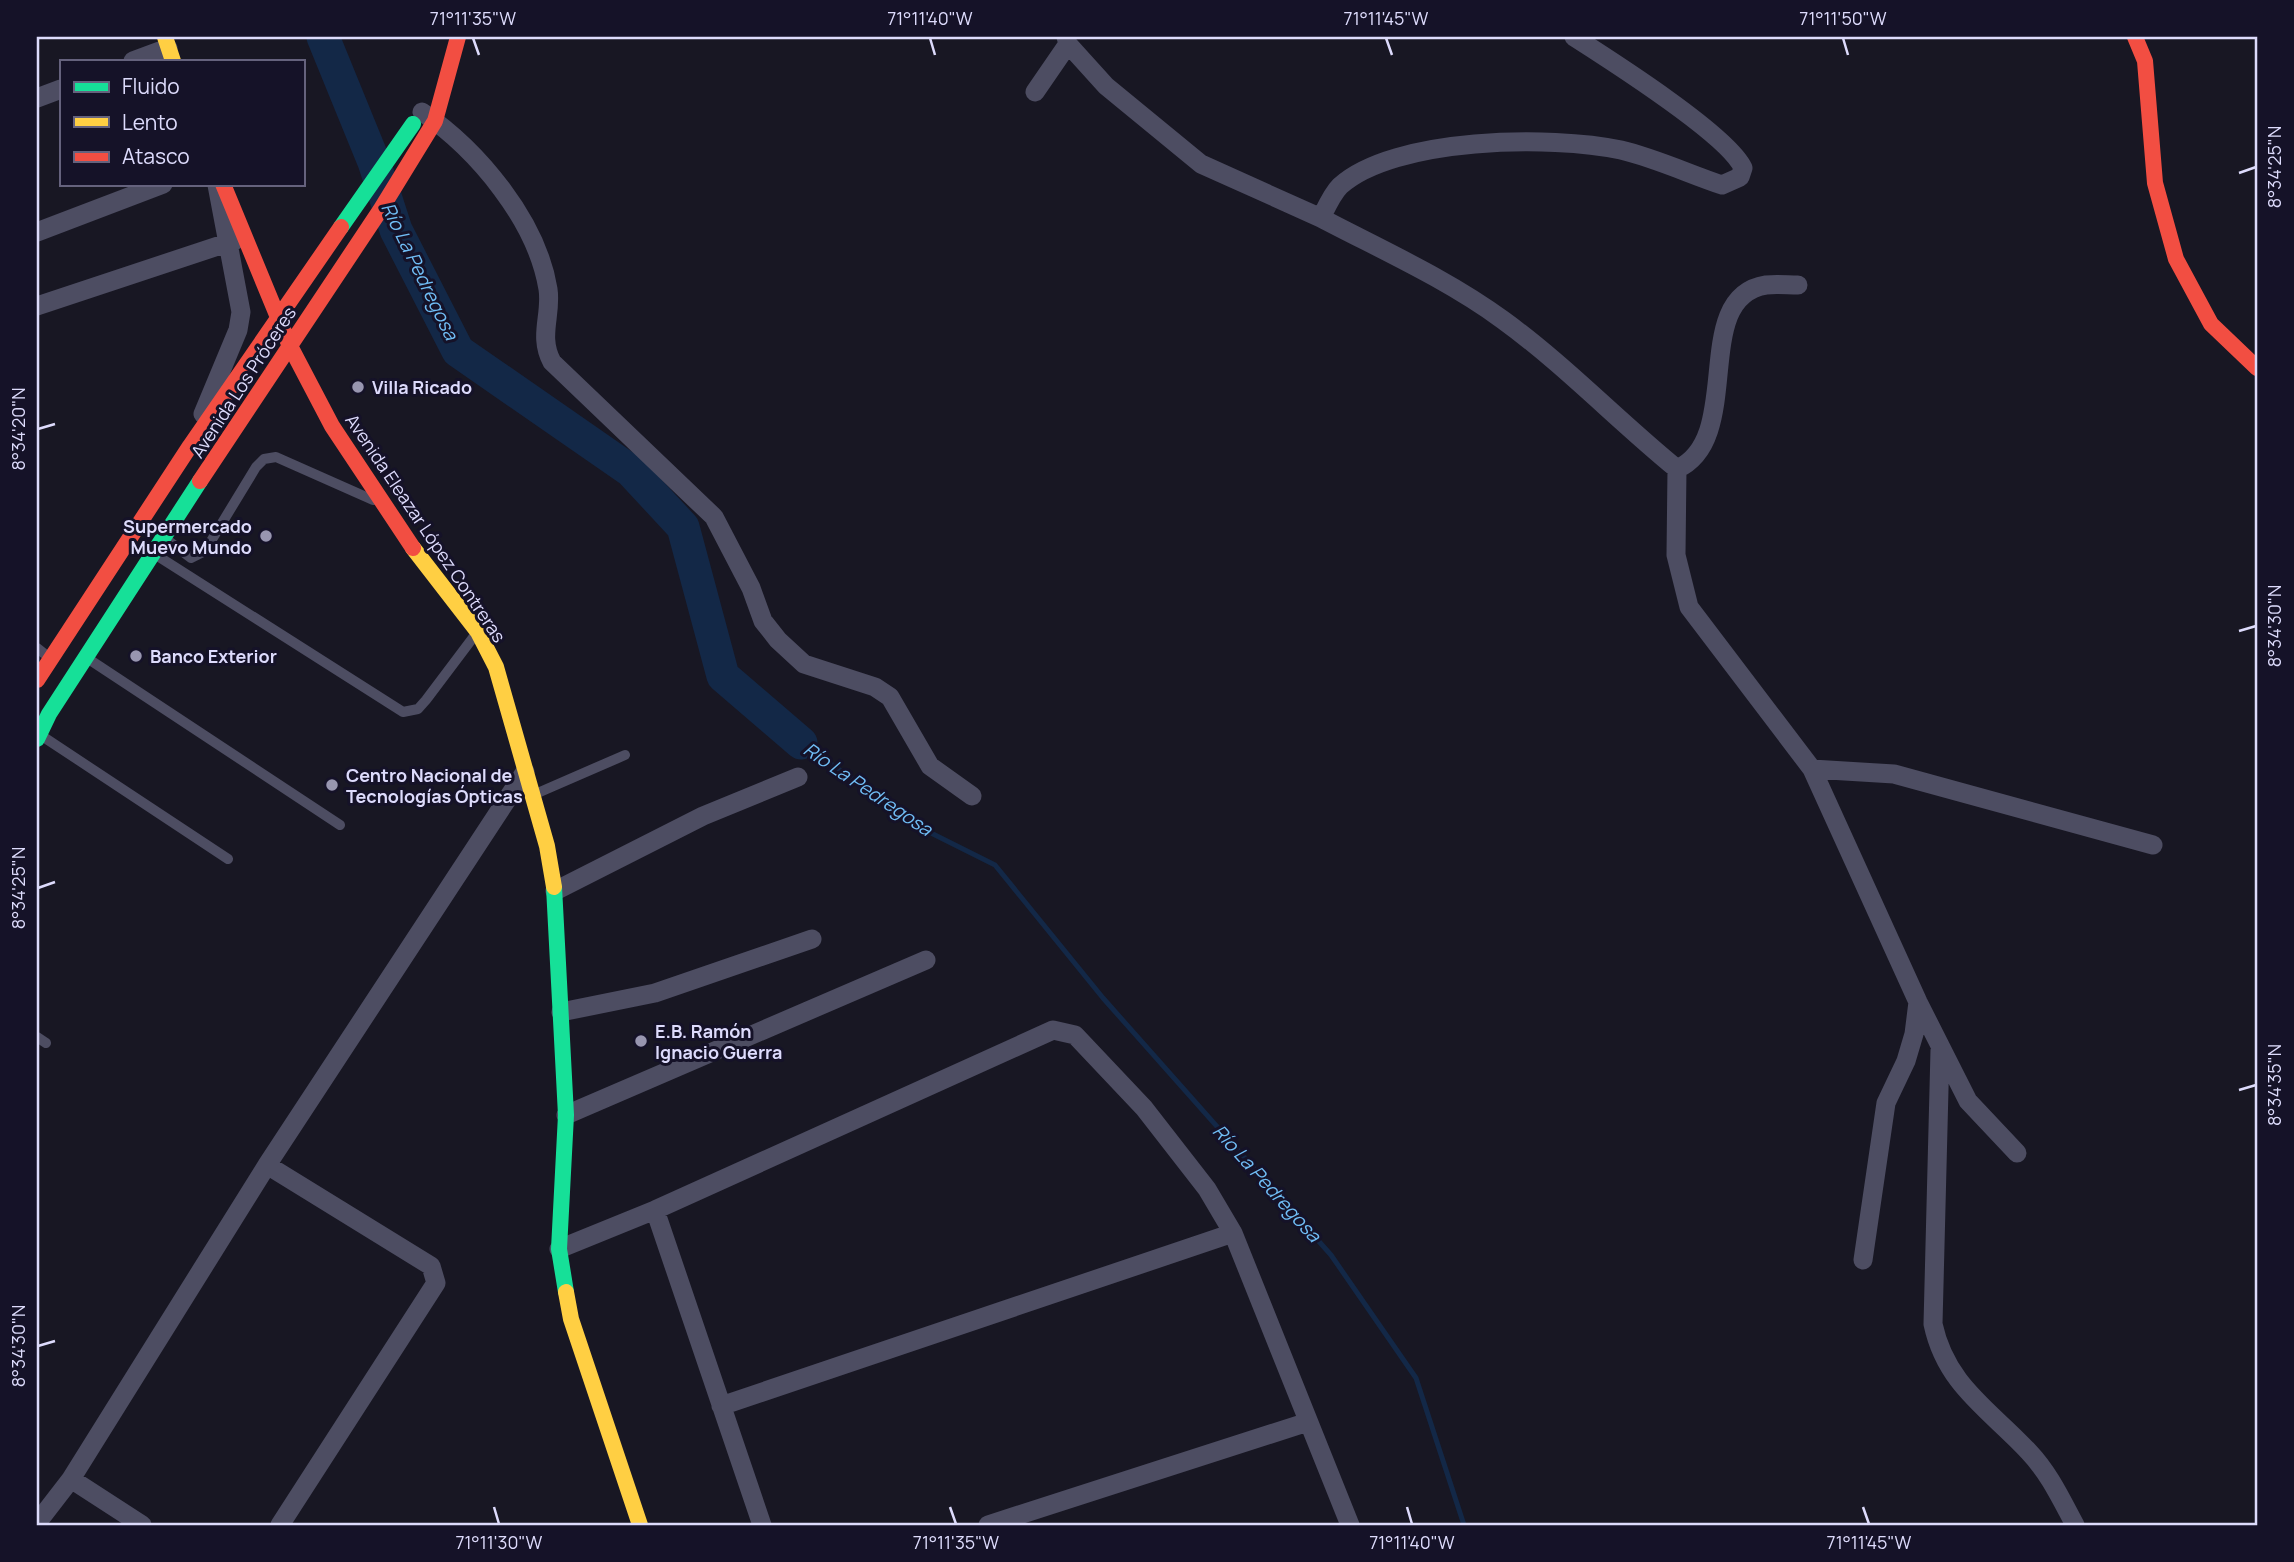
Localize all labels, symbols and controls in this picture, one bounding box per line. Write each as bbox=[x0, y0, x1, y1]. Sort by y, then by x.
text: 71°11'35"W bbox=[430, 6, 516, 30]
text: 71°11'40"W bbox=[887, 6, 973, 30]
text: 71°11'45"W bbox=[1344, 6, 1429, 30]
text: 71°11'50"W bbox=[1799, 6, 1887, 30]
legend bbox=[60, 60, 304, 186]
text: Fluido bbox=[122, 72, 180, 100]
text: Lento bbox=[122, 108, 178, 136]
text: 8°34'25"N bbox=[2262, 126, 2286, 208]
text: Atasco bbox=[122, 142, 190, 170]
water label: Río La Pedregosa bbox=[375, 198, 465, 345]
street label: Avenida Los Próceres bbox=[185, 302, 301, 462]
place label: Villa Ricado bbox=[372, 375, 472, 399]
marker: Villa Ricado bbox=[350, 379, 366, 395]
text: 8°34'20"N bbox=[6, 387, 30, 471]
street label: Avenida Eleazar López Contreras bbox=[340, 409, 512, 647]
place label: Supermercado Muevo Mundo bbox=[123, 514, 252, 559]
marker: Supermercado Muevo Mundo bbox=[258, 528, 274, 544]
text: 8°34'30"N bbox=[2262, 585, 2286, 667]
place label: Banco Exterior bbox=[150, 644, 277, 668]
marker: Banco Exterior bbox=[128, 648, 144, 664]
water label: Río La Pedregosa bbox=[799, 736, 939, 843]
place label: Centro Nacional de Tecnologías Ópticas bbox=[346, 763, 523, 808]
marker: Centro Nacional de Tecnologías Ópticas bbox=[324, 777, 340, 793]
text: 8°34'25"N bbox=[6, 847, 30, 929]
place label: E.B. Ramón Ignacio Guerra bbox=[655, 1019, 782, 1064]
marker: E.B. Ramón Ignacio Guerra bbox=[633, 1033, 649, 1049]
text: 8°34'35"N bbox=[2262, 1044, 2286, 1126]
water label: Río La Pedregosa bbox=[1207, 1119, 1328, 1248]
text: 8°34'30"N bbox=[6, 1305, 30, 1387]
text: 71°11'30"W bbox=[456, 1530, 543, 1554]
text: 71°11'35"W bbox=[913, 1530, 999, 1554]
text: 71°11'40"W bbox=[1369, 1530, 1455, 1554]
text: 71°11'45"W bbox=[1827, 1530, 1912, 1554]

